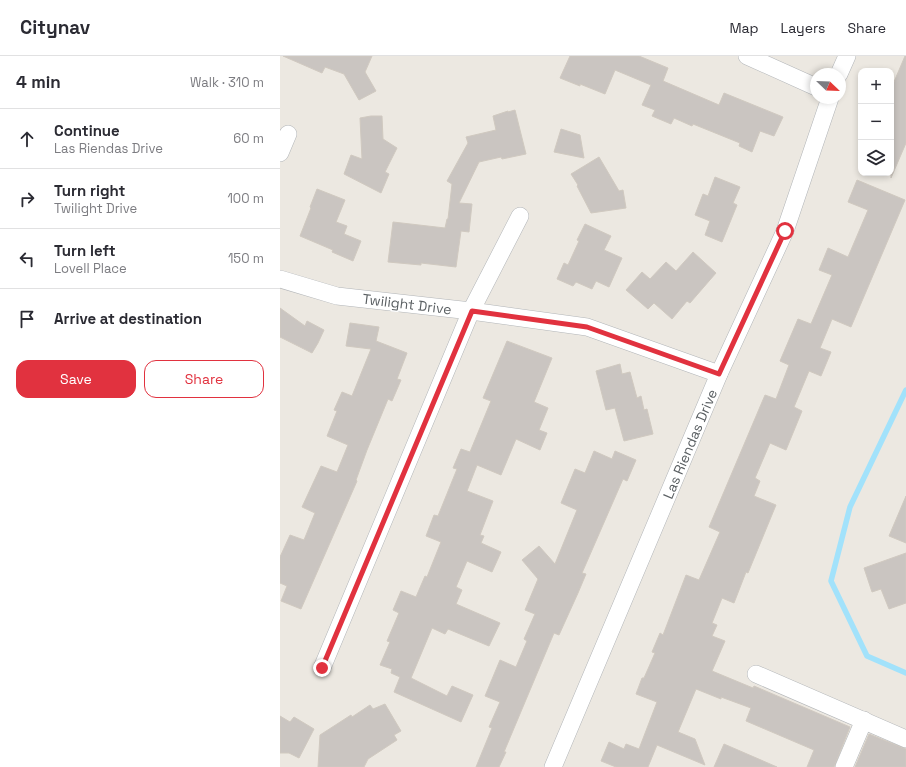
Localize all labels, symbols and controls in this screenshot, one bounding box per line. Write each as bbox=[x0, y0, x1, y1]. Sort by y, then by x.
text: Citynav bbox=[20, 15, 90, 40]
text: Map bbox=[729, 19, 759, 37]
text: Layers bbox=[781, 19, 825, 37]
text: Share bbox=[847, 19, 886, 37]
north arrow bbox=[810, 68, 846, 104]
map controls bbox=[858, 68, 894, 176]
button: + bbox=[858, 68, 894, 104]
text: 4 min bbox=[16, 71, 61, 93]
text: Walk · 310 m bbox=[190, 74, 264, 91]
button: − bbox=[858, 104, 894, 140]
text: Continue bbox=[54, 121, 120, 140]
icon: ahead bbox=[16, 128, 38, 150]
text: 60 m bbox=[233, 130, 264, 147]
text: Las Riendas Drive bbox=[54, 140, 163, 157]
button: layers bbox=[858, 140, 894, 176]
text: Turn right bbox=[54, 181, 125, 200]
icon: right bbox=[16, 188, 38, 210]
text: 100 m bbox=[227, 190, 264, 207]
text: Twilight Drive bbox=[54, 200, 137, 217]
route start bbox=[776, 222, 794, 240]
text: Turn left bbox=[54, 241, 116, 260]
icon: left bbox=[16, 248, 38, 270]
text: 150 m bbox=[228, 250, 264, 267]
text: Lovell Place bbox=[54, 260, 127, 277]
street label: Twilight Drive bbox=[361, 290, 453, 318]
icon: arrive bbox=[16, 308, 38, 330]
text: Arrive at destination bbox=[54, 309, 202, 328]
button: Save bbox=[16, 360, 136, 398]
button: Share bbox=[144, 360, 264, 398]
street label: Las Riendas Drive bbox=[659, 387, 721, 501]
route end bbox=[313, 659, 331, 677]

